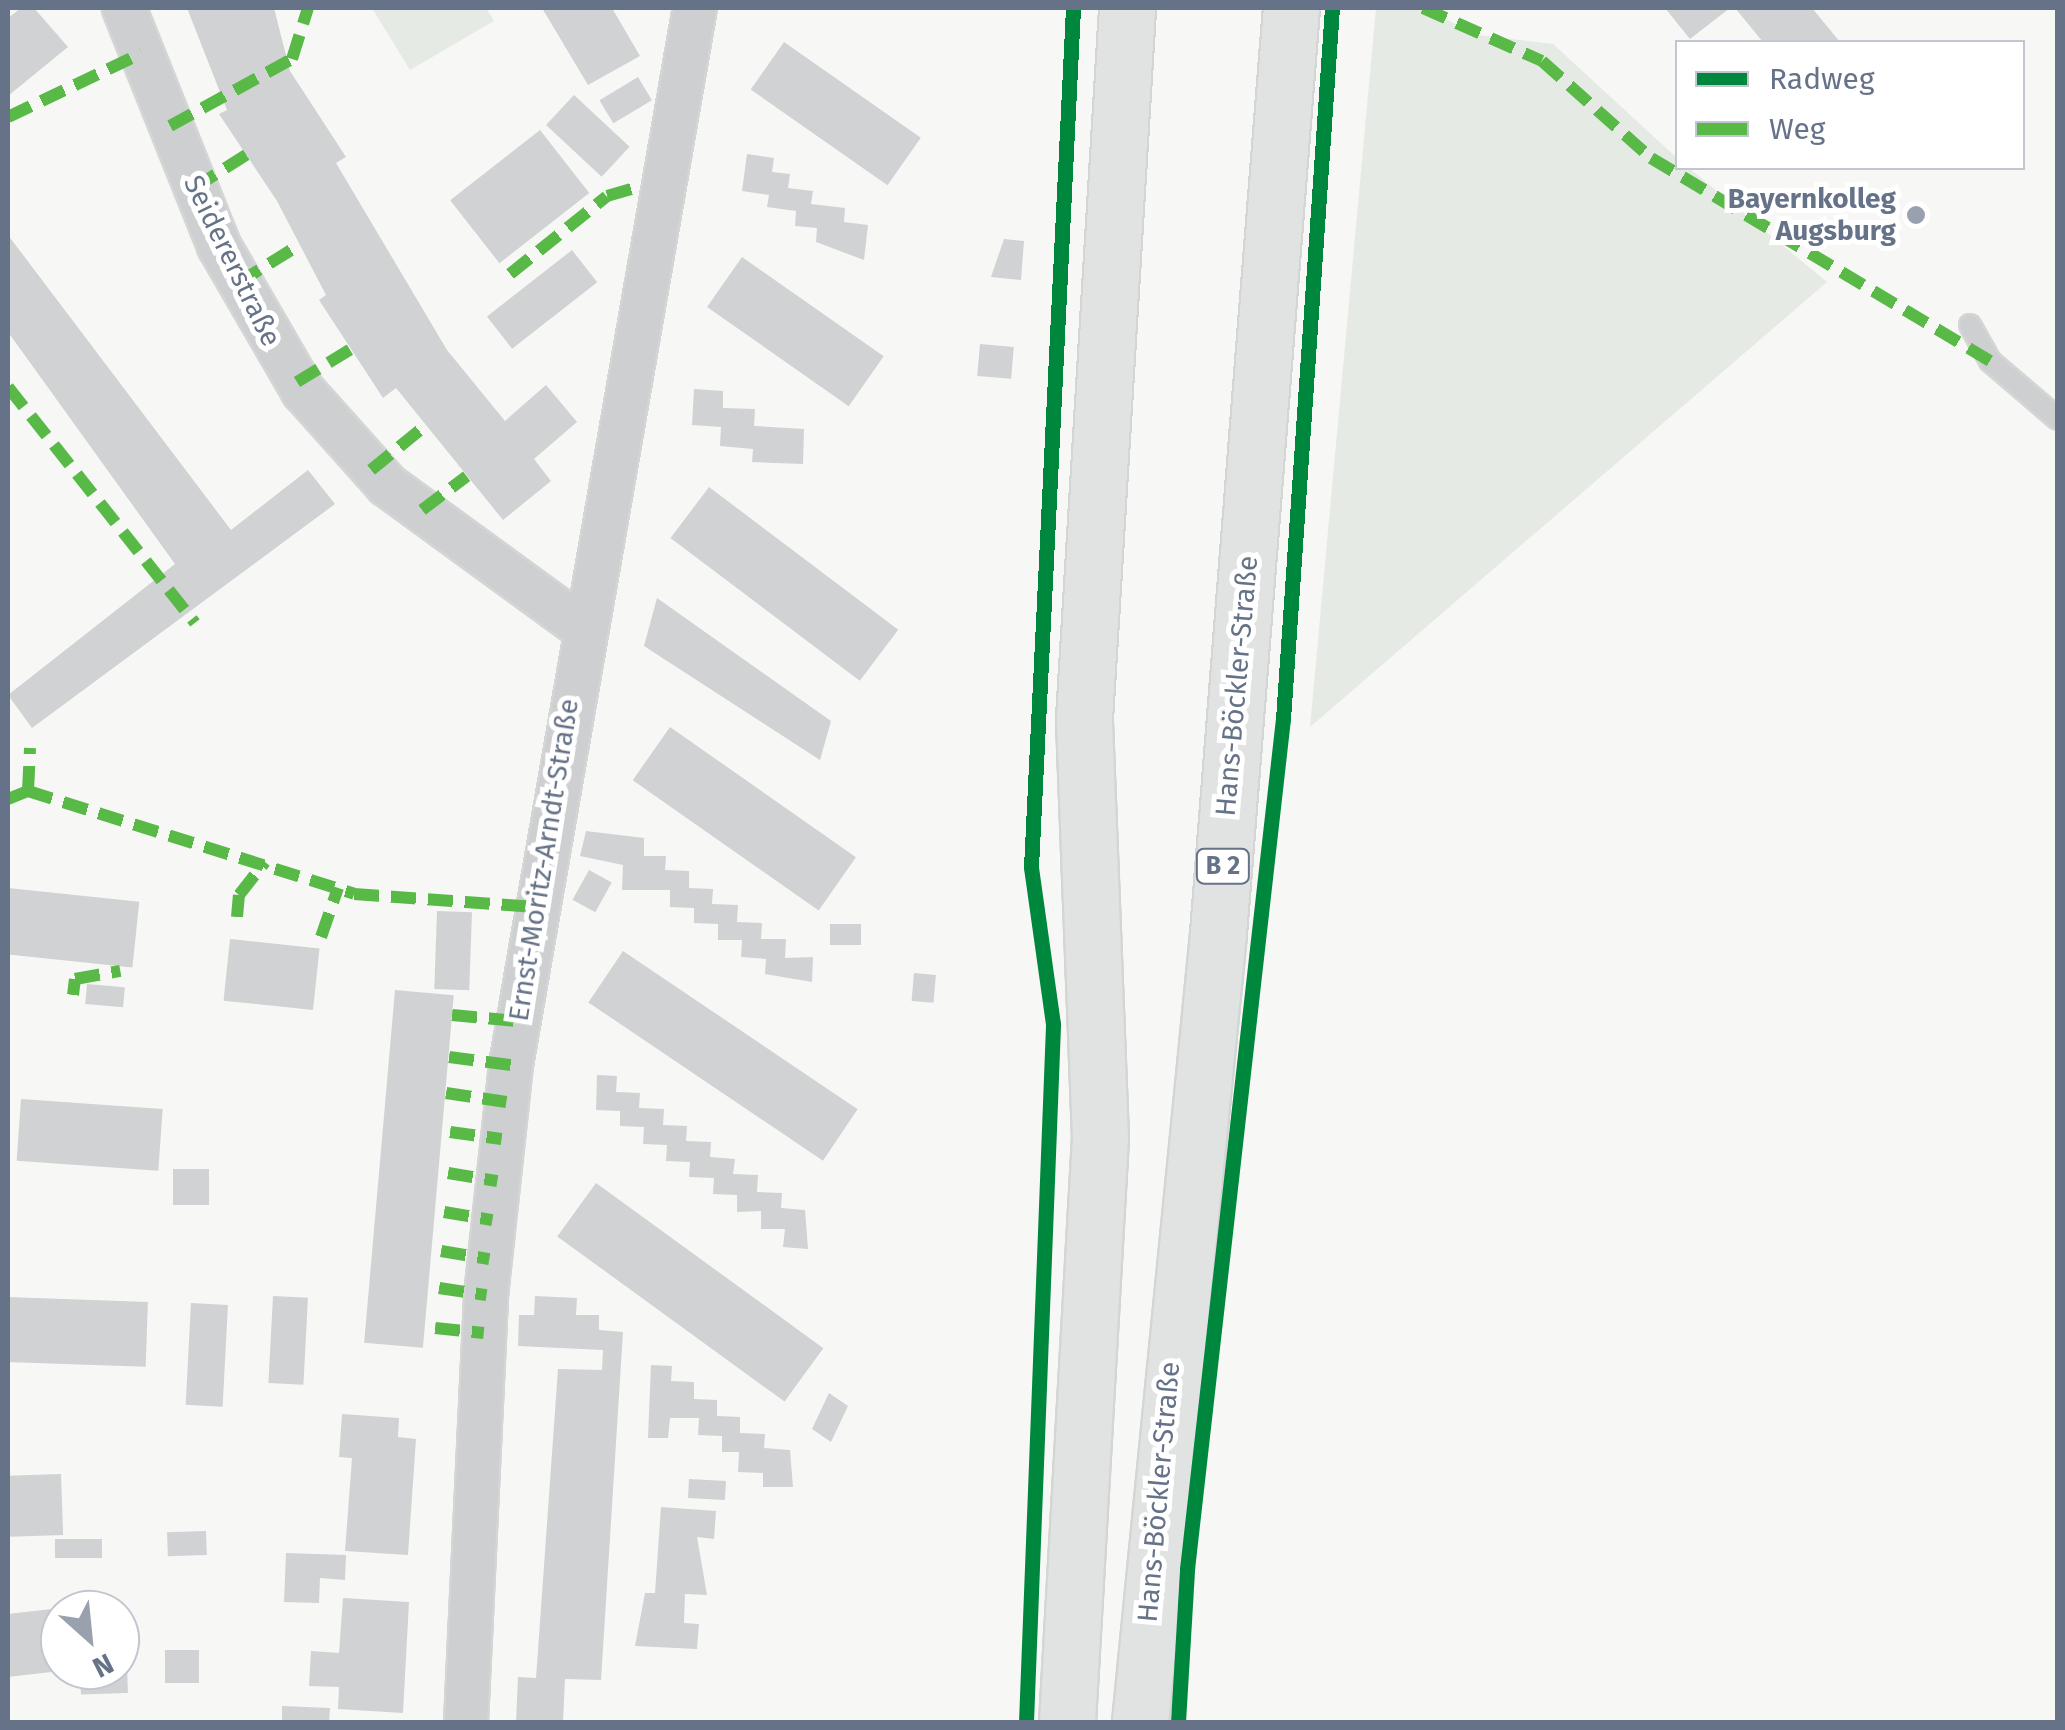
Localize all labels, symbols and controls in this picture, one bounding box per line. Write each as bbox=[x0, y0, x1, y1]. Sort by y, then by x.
legend bbox=[1675, 40, 2025, 170]
text: Radweg bbox=[1769, 61, 1875, 97]
text: Weg bbox=[1769, 111, 1825, 147]
street label: Seidererstraße bbox=[176, 170, 288, 352]
place label: Bayernkolleg Augsburg bbox=[1728, 182, 1896, 248]
marker: Bayernkolleg Augsburg bbox=[1905, 204, 1927, 226]
street label: Hans-Böckler-Straße bbox=[1209, 554, 1265, 818]
street label: Ernst-Moritz-Arndt-Straße bbox=[502, 696, 586, 1024]
road number: B 2 bbox=[1196, 846, 1250, 886]
street label: Hans-Böckler-Straße bbox=[1131, 1360, 1187, 1624]
north arrow bbox=[40, 1590, 140, 1690]
text: N bbox=[87, 1646, 119, 1684]

